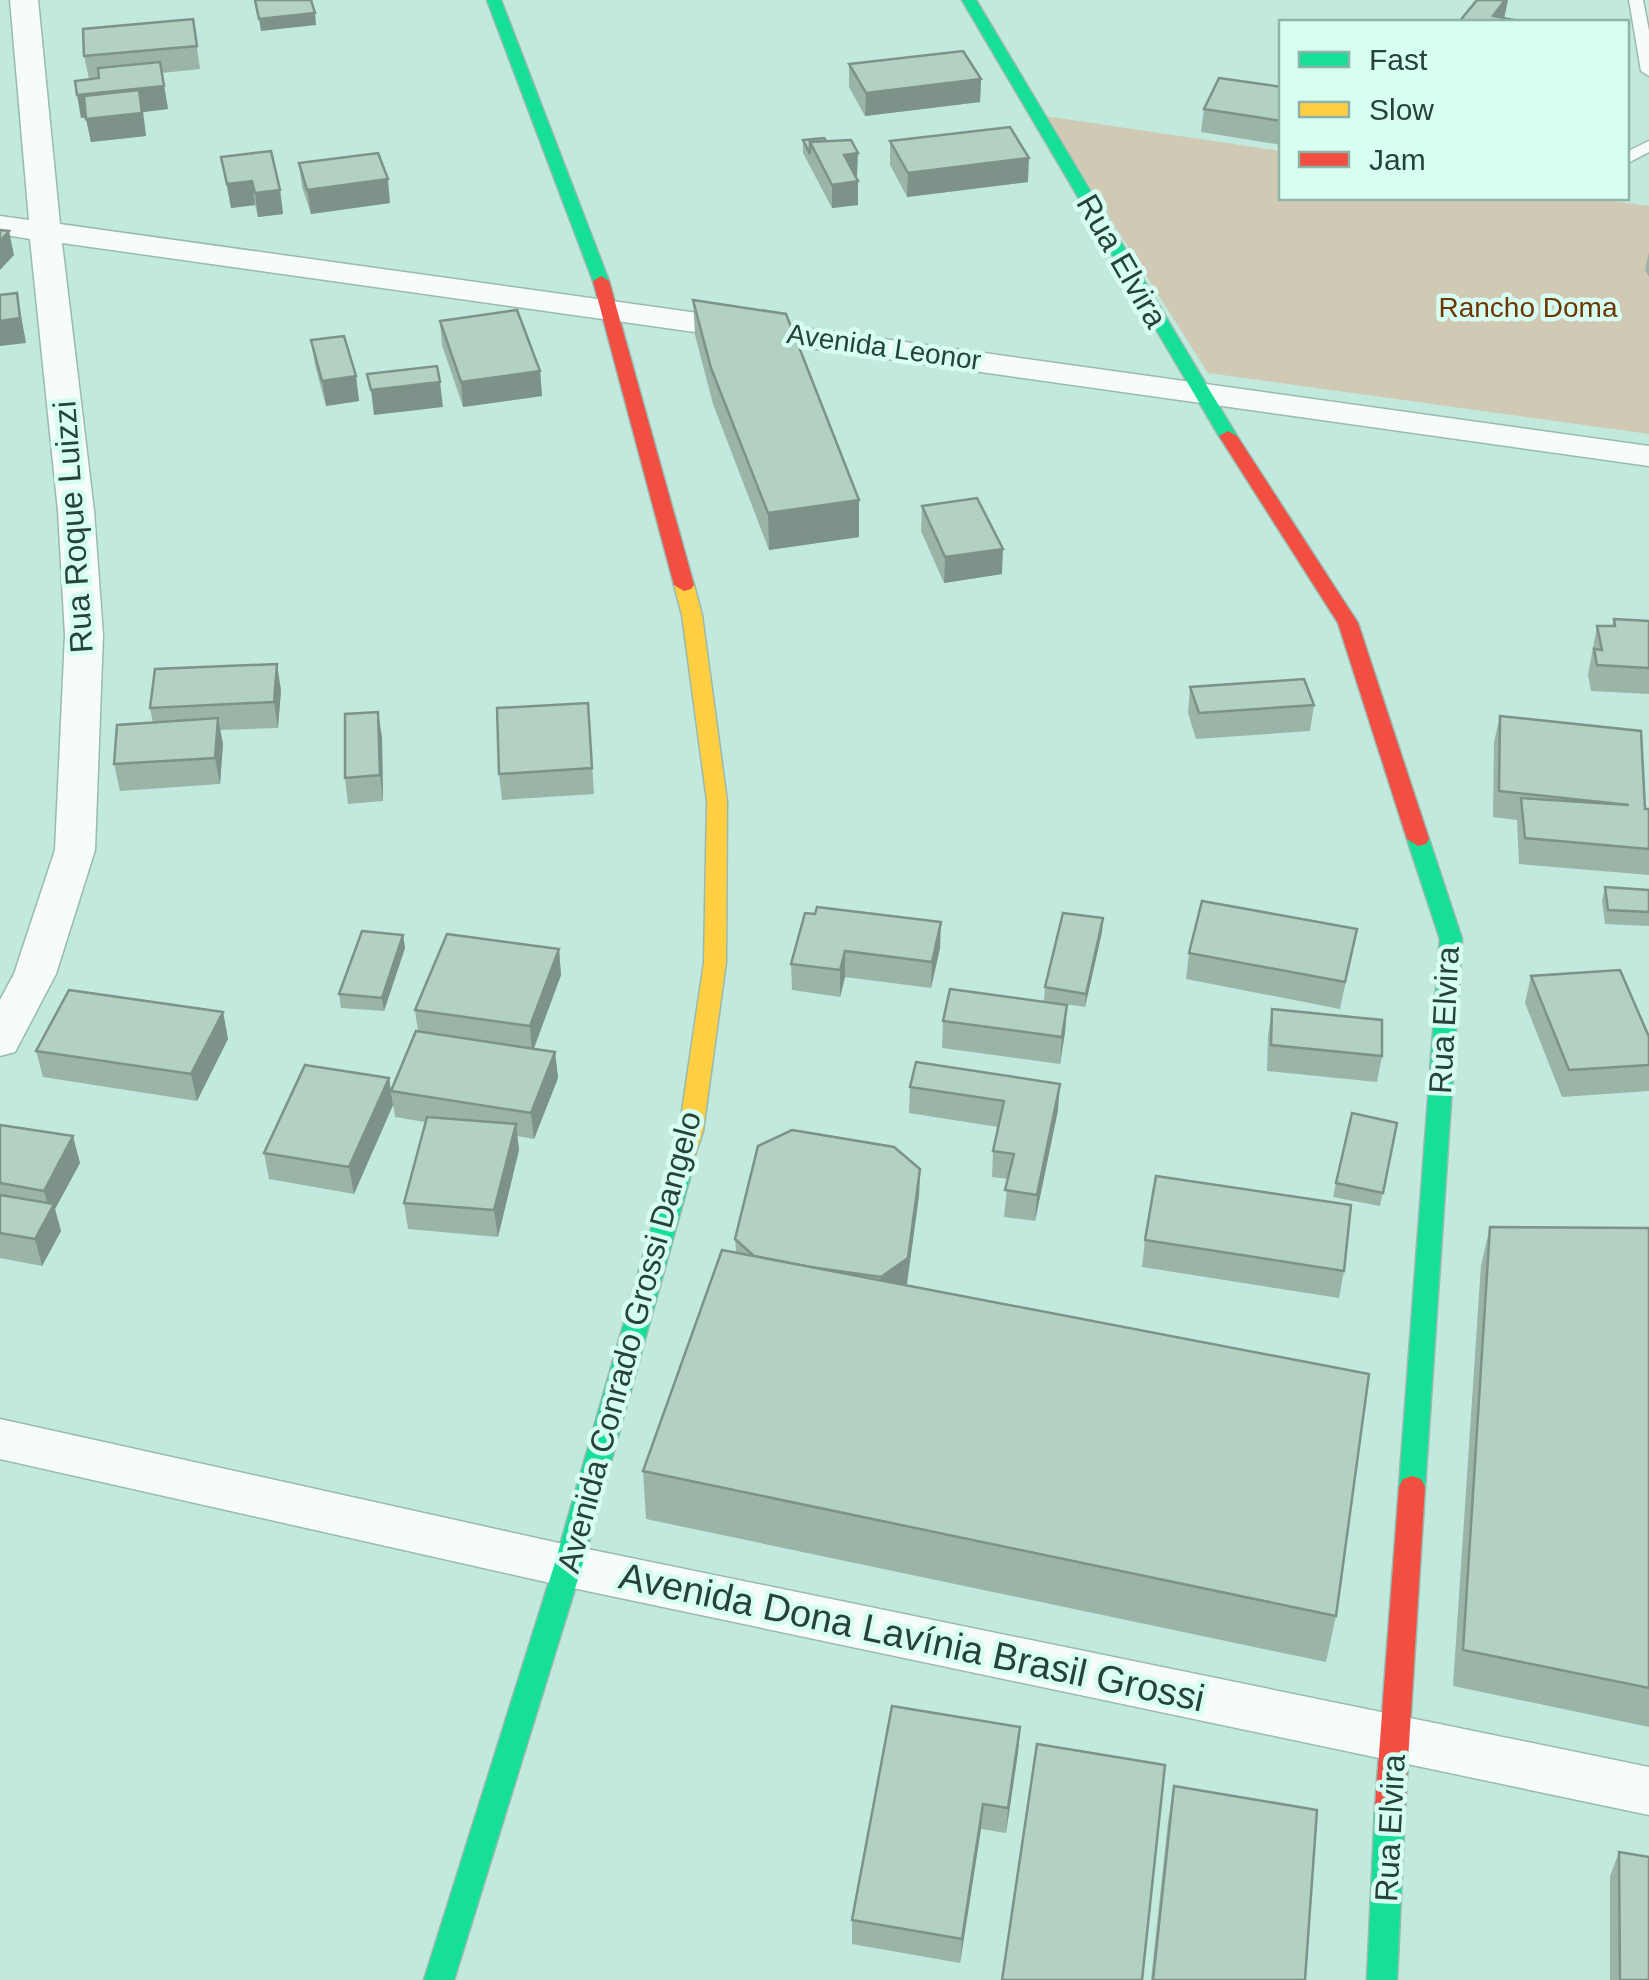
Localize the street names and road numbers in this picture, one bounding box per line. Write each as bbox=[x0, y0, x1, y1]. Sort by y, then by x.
street label: Rua Elvira bbox=[1070, 188, 1175, 334]
street label: Avenida Leonor bbox=[785, 318, 983, 376]
street label: Rua Roque Luizzi bbox=[46, 400, 100, 654]
street label: Rua Elvira bbox=[1422, 945, 1466, 1095]
street label: Avenida Conrado Grossi Dangelo bbox=[550, 1107, 708, 1577]
street label: Avenida Dona Lavínia Brasil Grossi bbox=[616, 1554, 1208, 1720]
street label: Rua Elvira bbox=[1368, 1753, 1412, 1903]

